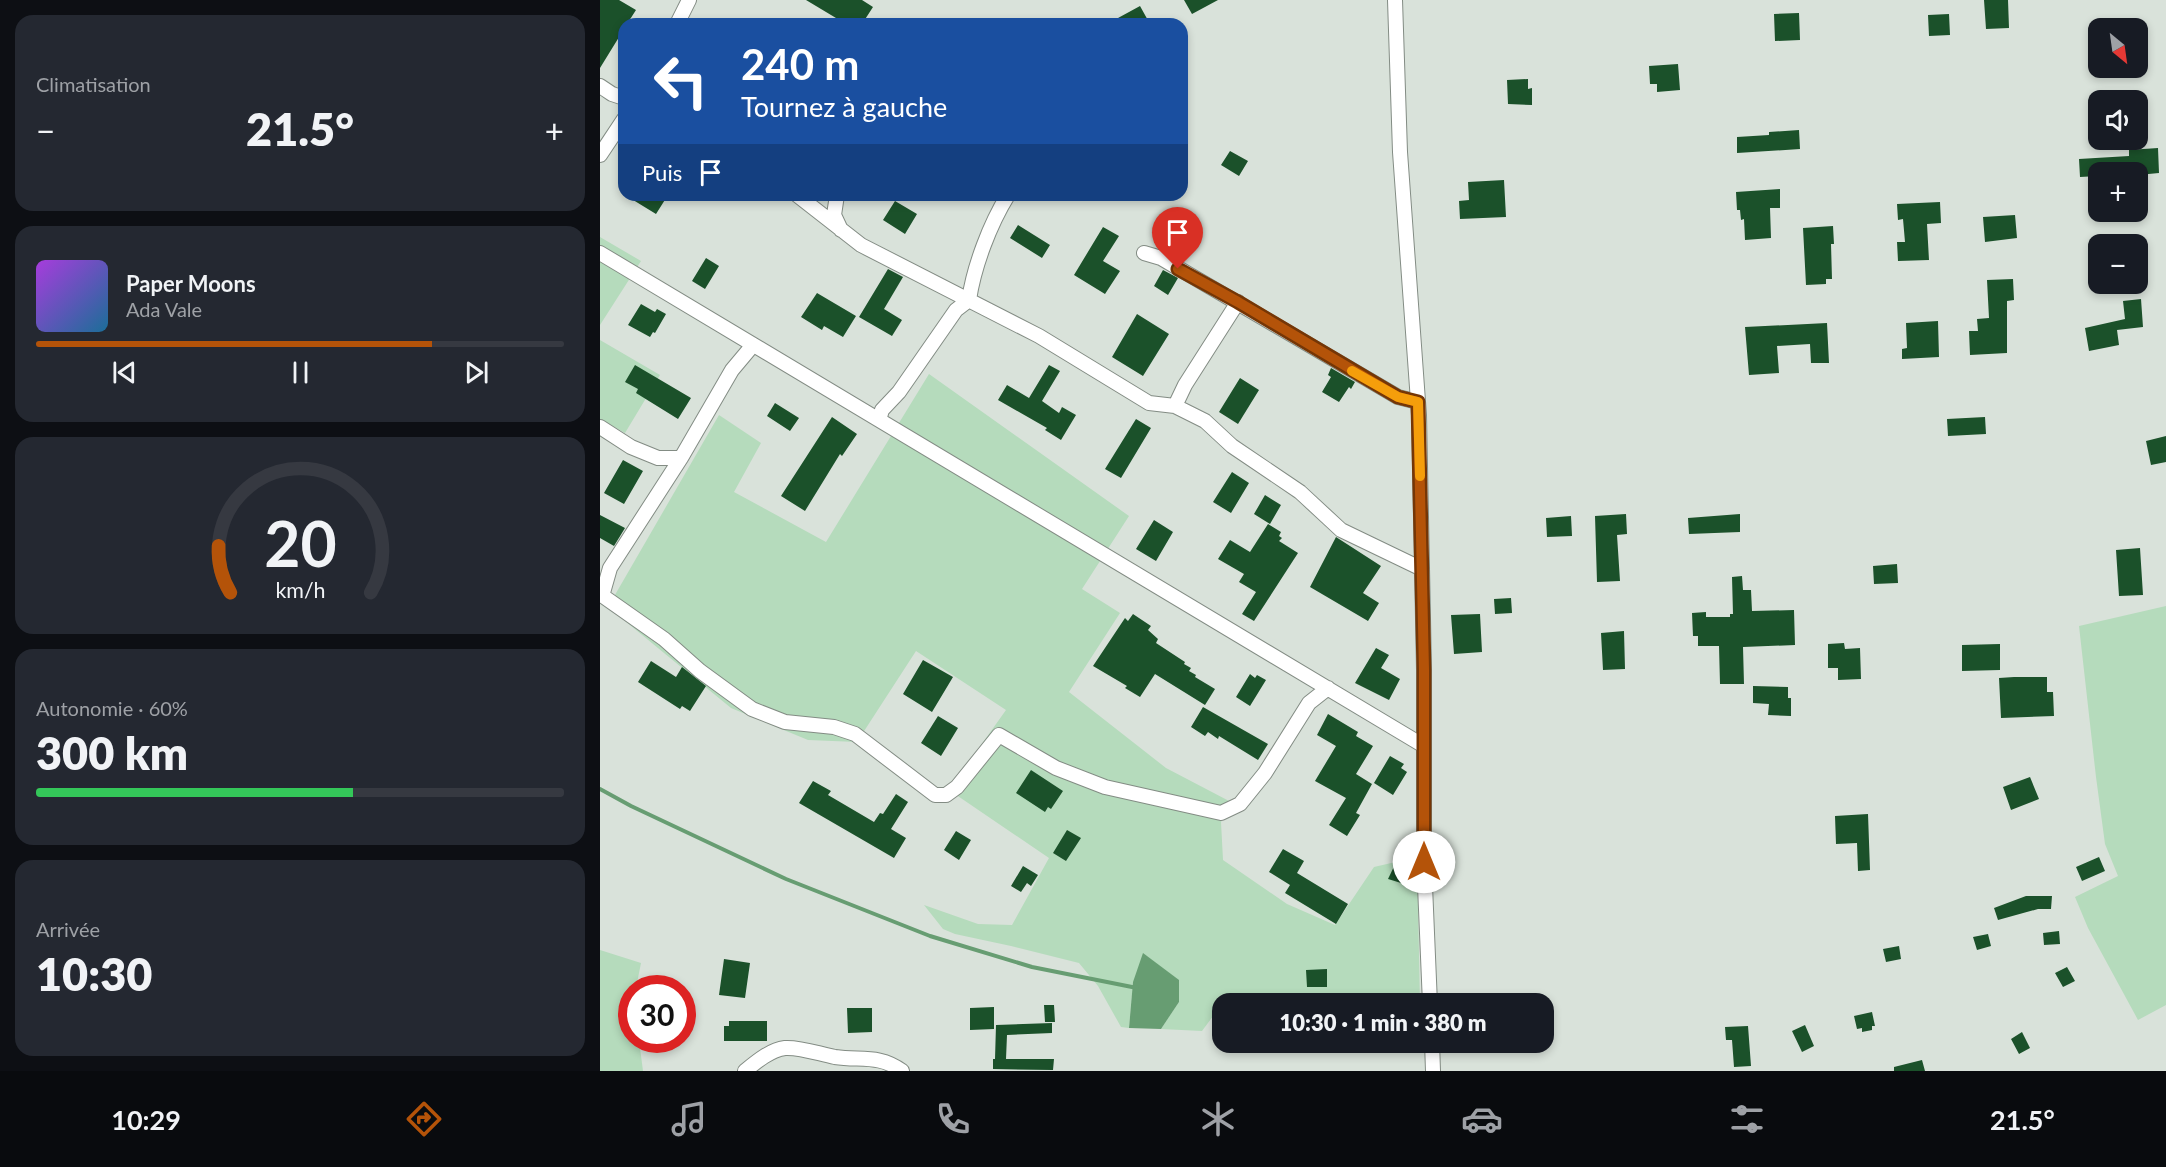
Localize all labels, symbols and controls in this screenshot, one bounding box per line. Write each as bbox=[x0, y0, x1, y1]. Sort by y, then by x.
north arrow bbox=[2088, 18, 2148, 78]
map controls bbox=[2088, 18, 2148, 294]
text: 240 m bbox=[741, 39, 859, 89]
icon: left bbox=[642, 42, 720, 120]
text: Climatisation bbox=[36, 72, 151, 96]
text: Tournez à gauche bbox=[741, 90, 947, 123]
button: sound bbox=[2088, 90, 2148, 150]
text: 21.5° bbox=[246, 102, 354, 156]
text: − bbox=[36, 110, 55, 150]
text: + bbox=[545, 110, 564, 150]
icon: arrive bbox=[694, 156, 727, 189]
text: Puis bbox=[642, 159, 682, 186]
button: + bbox=[2088, 162, 2148, 222]
pin bbox=[1152, 207, 1203, 269]
icon: arrive bbox=[1161, 216, 1194, 249]
button: − bbox=[2088, 234, 2148, 294]
text: Paper Moons bbox=[126, 270, 256, 297]
text: Ada Vale bbox=[126, 297, 202, 321]
icon: previous bbox=[108, 356, 141, 389]
icon: pause bbox=[284, 356, 317, 389]
icon: next bbox=[460, 356, 493, 389]
text: 20 bbox=[264, 505, 336, 580]
text: km/h bbox=[275, 577, 325, 603]
text: Autonomie · 60% bbox=[36, 696, 188, 720]
text: 300 km bbox=[36, 726, 188, 780]
position arrow bbox=[1392, 830, 1456, 894]
text: Arrivée bbox=[36, 917, 100, 941]
text: 10:30 bbox=[36, 947, 152, 1001]
speed limit sign: 30 bbox=[618, 975, 696, 1053]
text: 10:30 · 1 min · 380 m bbox=[1280, 1009, 1486, 1036]
icon: directions bbox=[403, 1098, 445, 1140]
icon: music bbox=[668, 1098, 710, 1140]
icon: phone bbox=[932, 1098, 974, 1140]
icon: climate bbox=[1197, 1098, 1239, 1140]
icon: car bbox=[1461, 1098, 1503, 1140]
icon: filters bbox=[1726, 1098, 1768, 1140]
text: 10:29 bbox=[111, 1103, 181, 1136]
text: 21.5° bbox=[1990, 1103, 2055, 1136]

